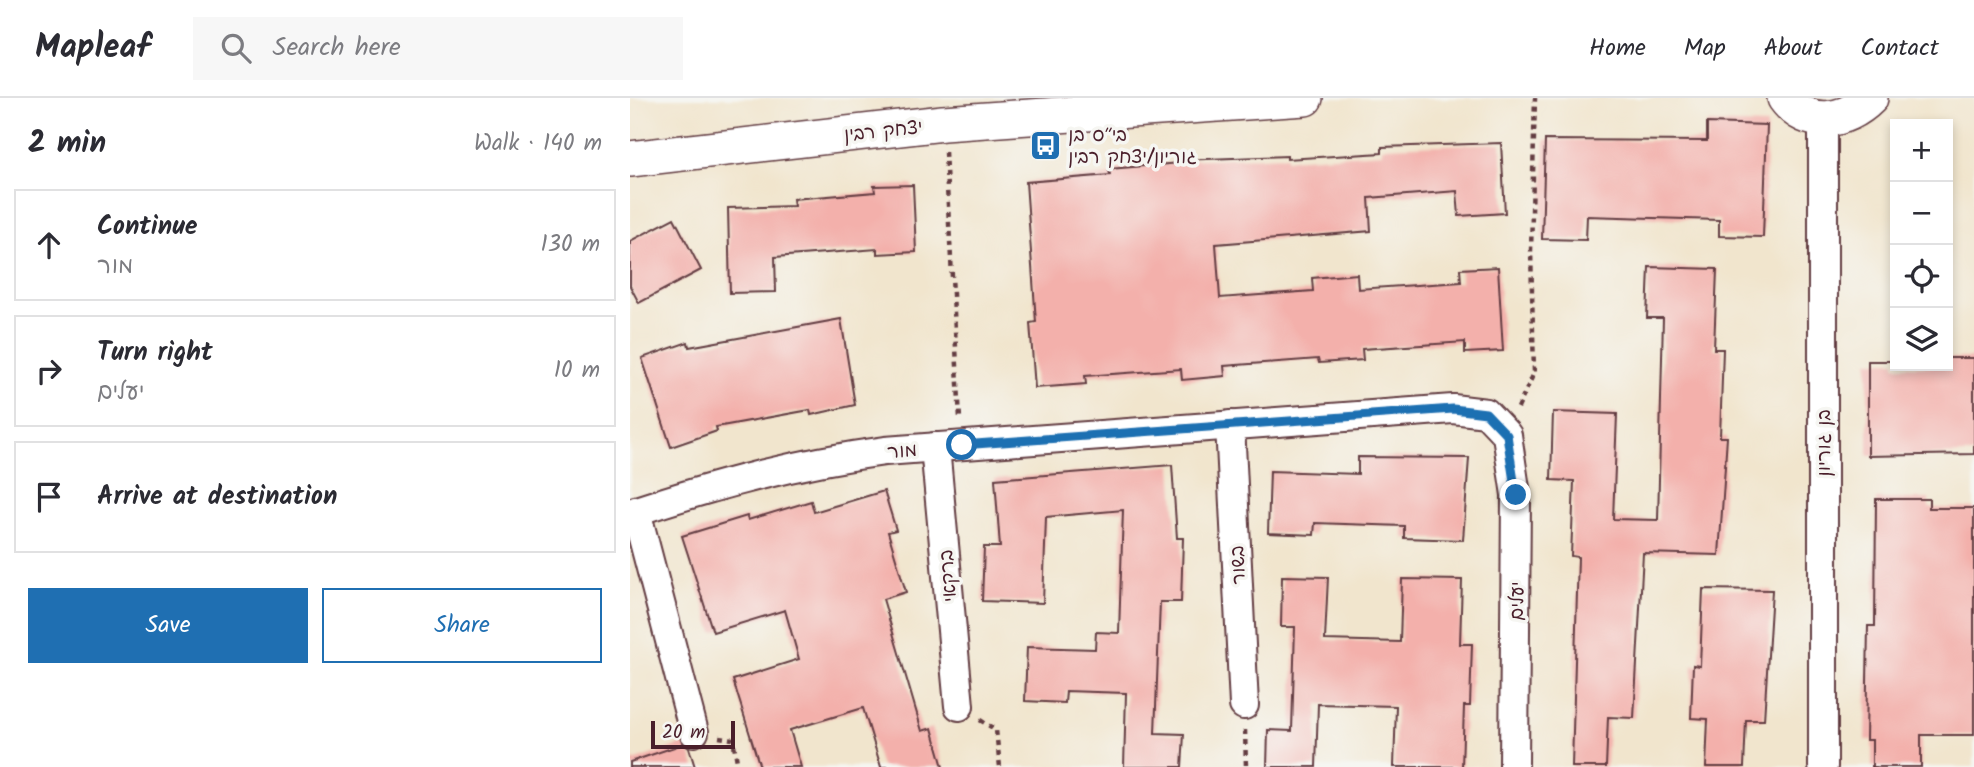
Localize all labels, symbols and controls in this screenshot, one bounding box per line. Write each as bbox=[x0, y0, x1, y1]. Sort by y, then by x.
search box bbox=[193, 17, 683, 80]
text: Mapleaf bbox=[35, 22, 151, 75]
text: Search here bbox=[273, 27, 401, 69]
icon: search bbox=[217, 29, 255, 67]
text: Home bbox=[1589, 29, 1646, 68]
text: Map bbox=[1684, 29, 1726, 68]
text: About bbox=[1764, 29, 1822, 68]
text: Contact bbox=[1860, 29, 1939, 68]
street label: יצחק רבין bbox=[842, 113, 924, 151]
map controls bbox=[1890, 119, 1953, 371]
button: + bbox=[1890, 119, 1953, 182]
text: 2 min bbox=[28, 120, 106, 168]
place label: בי״ס בן גוריון/יצחק רבין bbox=[1068, 121, 1197, 173]
text: Walk · 140 m bbox=[474, 126, 602, 162]
bus stop icon: בי״ס בן גוריון/יצחק רבין bbox=[1028, 128, 1062, 162]
button: − bbox=[1890, 182, 1953, 245]
text: Continue bbox=[97, 206, 198, 248]
icon: ahead bbox=[30, 226, 68, 264]
text: 130 m bbox=[541, 227, 600, 263]
button: locate bbox=[1890, 245, 1953, 308]
text: מור bbox=[97, 249, 133, 285]
button: layers bbox=[1890, 308, 1953, 371]
text: Turn right bbox=[97, 332, 213, 374]
icon: right bbox=[30, 352, 68, 390]
text: 10 m bbox=[554, 353, 600, 389]
text: יעלים bbox=[97, 375, 144, 411]
street label: בן גוריון bbox=[1810, 409, 1840, 477]
route start bbox=[946, 429, 977, 460]
street label: מור bbox=[886, 436, 918, 468]
text: Arrive at destination bbox=[97, 476, 337, 518]
icon: arrive bbox=[30, 478, 68, 516]
route end bbox=[1500, 479, 1531, 510]
street label: בשור bbox=[1223, 545, 1255, 585]
street label: ברקאי bbox=[932, 548, 966, 603]
street label: יעלים bbox=[1503, 581, 1533, 621]
button: Save bbox=[28, 588, 308, 663]
button: Share bbox=[322, 588, 602, 663]
scale bar bbox=[651, 718, 735, 750]
text: 20 m bbox=[662, 718, 705, 748]

